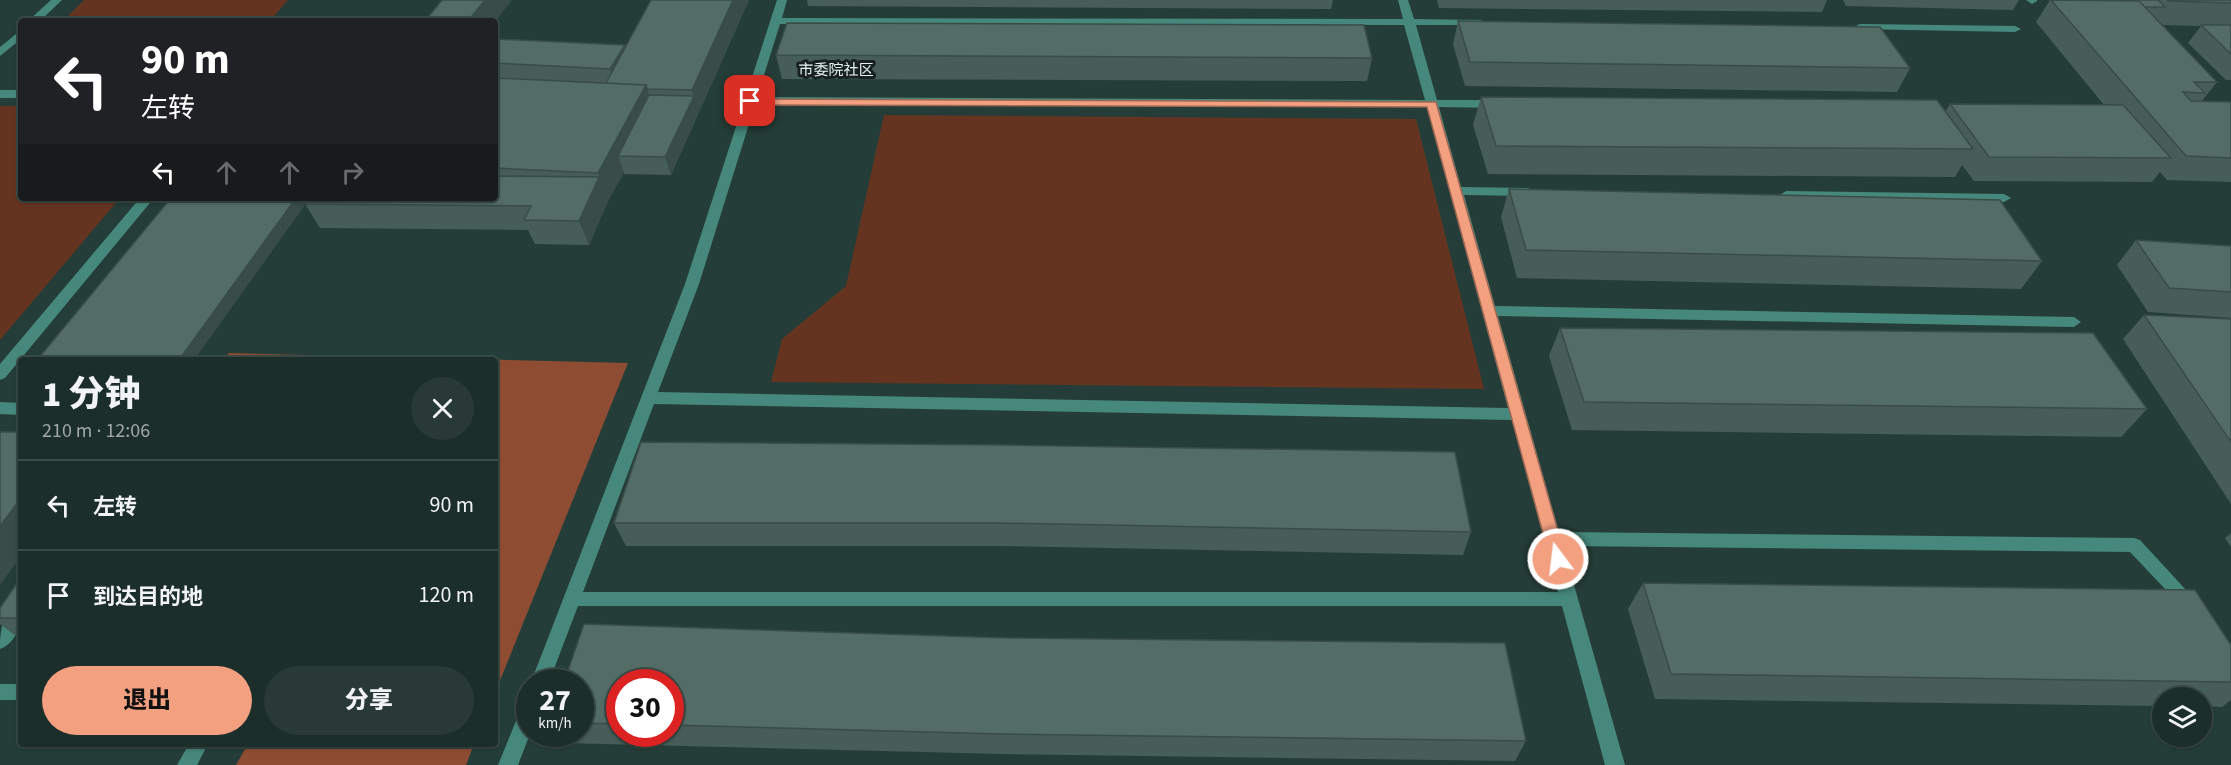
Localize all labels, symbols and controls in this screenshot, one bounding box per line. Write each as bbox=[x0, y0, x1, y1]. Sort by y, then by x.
text: 90 m bbox=[141, 30, 230, 90]
icon: left bbox=[42, 42, 120, 120]
district label: 市委院社区 bbox=[798, 60, 874, 81]
pin bbox=[724, 75, 775, 126]
icon: arrive bbox=[733, 84, 766, 117]
text: 左转 bbox=[141, 89, 195, 128]
icon: left bbox=[147, 156, 180, 189]
icon: ahead bbox=[210, 156, 243, 189]
icon: ahead bbox=[273, 156, 306, 189]
icon: right bbox=[336, 156, 369, 189]
text: 1 分钟 bbox=[42, 369, 140, 420]
button: close bbox=[411, 377, 474, 440]
text: 210 m · 12:06 bbox=[42, 417, 150, 445]
icon: left bbox=[42, 489, 75, 522]
text: 90 m bbox=[429, 489, 474, 521]
text: 左转 bbox=[93, 491, 137, 523]
position arrow bbox=[1526, 527, 1590, 591]
icon: arrive bbox=[42, 579, 75, 612]
text: 120 m bbox=[419, 579, 474, 611]
text: 到达目的地 bbox=[93, 581, 203, 613]
button: 退出 bbox=[42, 666, 252, 735]
button: 分享 bbox=[264, 666, 474, 735]
speed limit sign: 30 bbox=[606, 669, 684, 747]
text: 27 bbox=[539, 679, 571, 722]
map controls bbox=[2152, 687, 2212, 747]
button: layers bbox=[2152, 687, 2212, 747]
text: km/h bbox=[538, 713, 572, 734]

